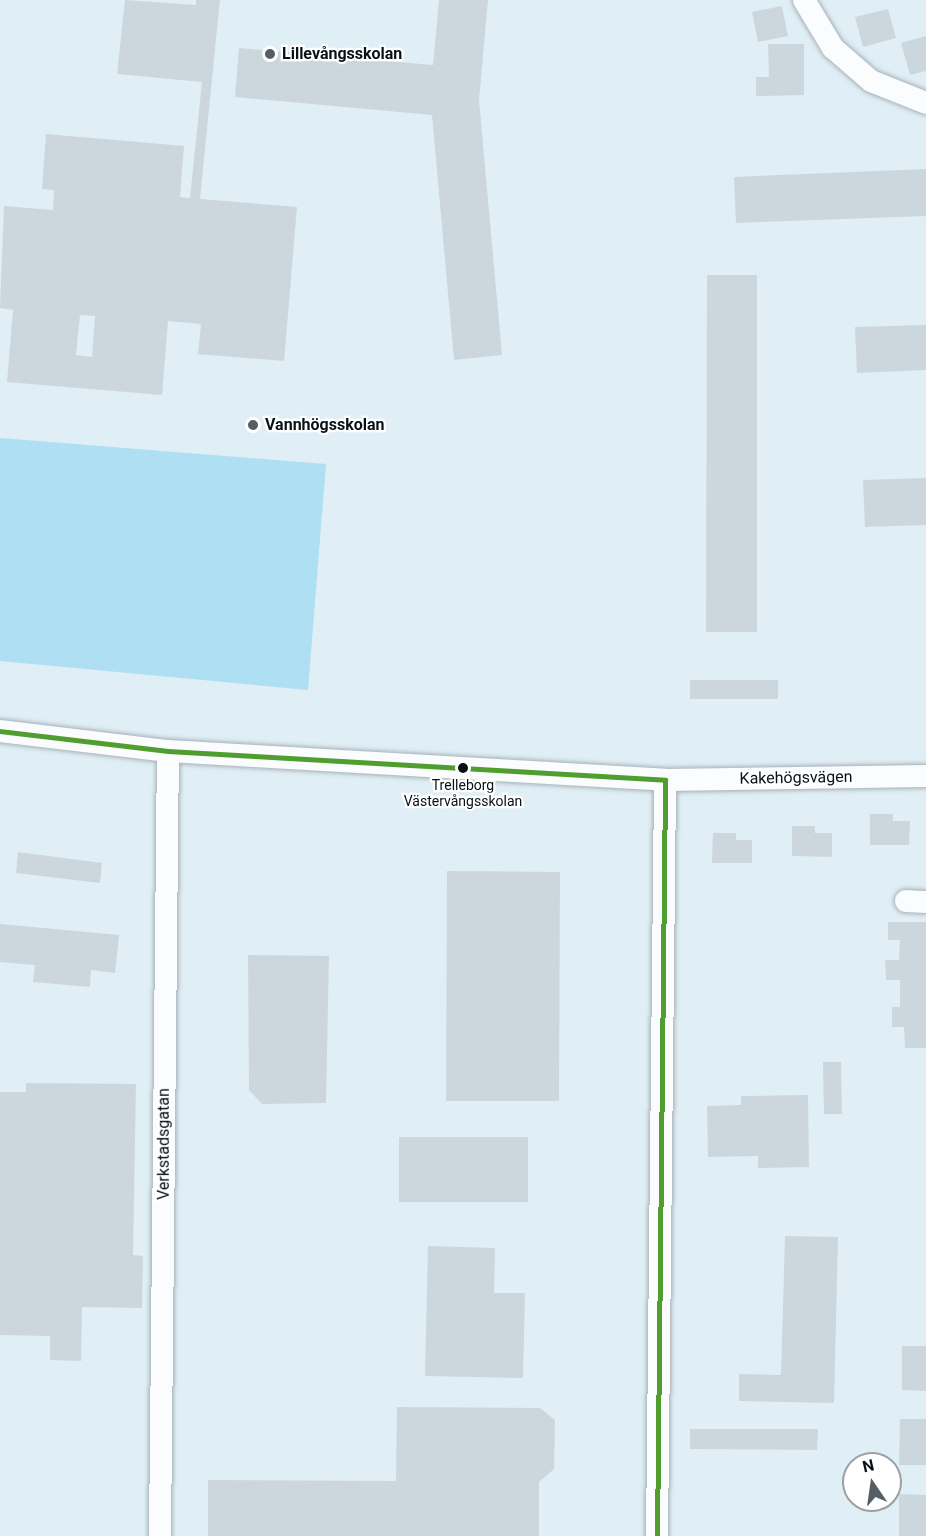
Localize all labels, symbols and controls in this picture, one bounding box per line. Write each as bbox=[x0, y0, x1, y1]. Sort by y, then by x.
place label: Lillevångsskolan bbox=[282, 44, 402, 64]
marker: Lillevångsskolan bbox=[263, 47, 277, 61]
place label: Vannhögsskolan bbox=[265, 415, 385, 435]
marker: Vannhögsskolan bbox=[246, 418, 260, 432]
marker: Trelleborg Västervångsskolan bbox=[457, 762, 469, 774]
street label: Kakehögsvägen bbox=[739, 767, 853, 789]
place label: Trelleborg Västervångsskolan bbox=[404, 777, 522, 810]
street label: Verkstadsgatan bbox=[154, 1088, 174, 1200]
north arrow bbox=[842, 1452, 902, 1512]
text: N bbox=[861, 1455, 876, 1476]

